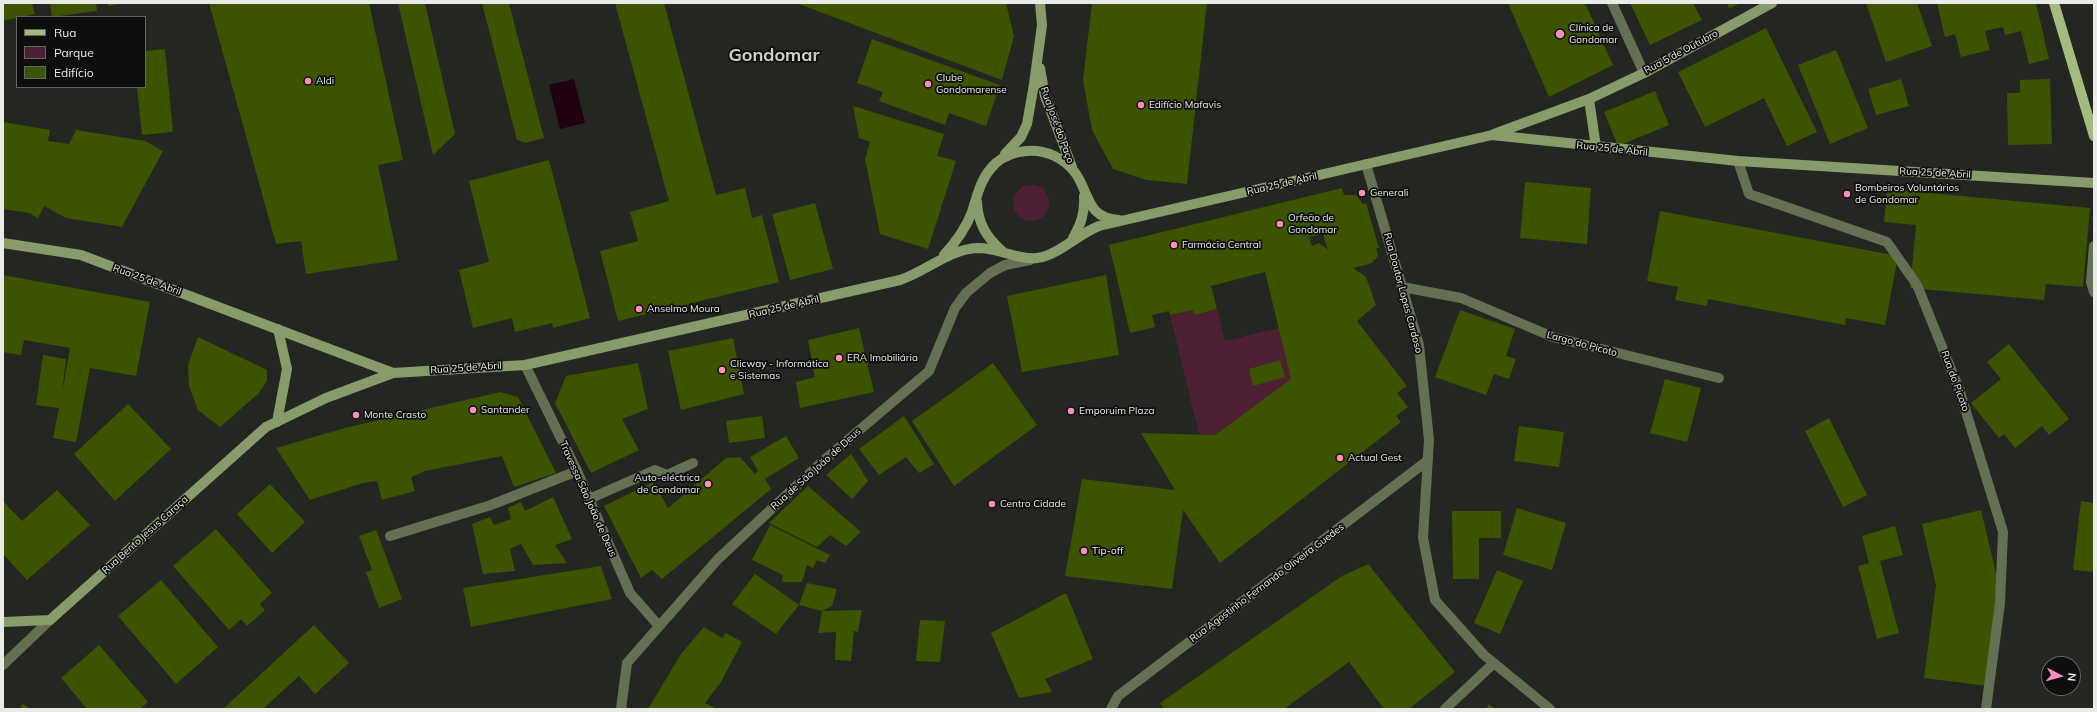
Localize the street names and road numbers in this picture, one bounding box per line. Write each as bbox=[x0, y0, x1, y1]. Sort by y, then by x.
street label: Rua 5 de Outubro bbox=[1642, 27, 1720, 77]
street label: Rua José do Paço bbox=[1038, 85, 1076, 165]
street label: Rua 25 de Abril bbox=[1576, 139, 1648, 159]
street label: Rua 25 de Abril bbox=[1899, 165, 1971, 181]
street label: Rua 25 de Abril bbox=[1246, 170, 1318, 198]
street label: Rua Doutor Lopes Cardoso bbox=[1381, 231, 1425, 355]
street label: Rua 25 de Abril bbox=[111, 262, 183, 298]
street label: Rua 25 de Abril bbox=[748, 293, 820, 321]
street label: Largo do Picoto bbox=[1546, 329, 1618, 359]
street label: Rua do Picoto bbox=[1938, 349, 1972, 413]
street label: Rua 25 de Abril bbox=[430, 360, 502, 376]
street label: Rua de São João de Deus bbox=[769, 425, 863, 513]
street label: Travessa São João de Deus bbox=[557, 439, 619, 559]
street label: Rua Bento Jesus Caraça bbox=[100, 493, 190, 577]
street label: Rua Agostinho Fernando Oliveira Guedes bbox=[1187, 521, 1347, 645]

